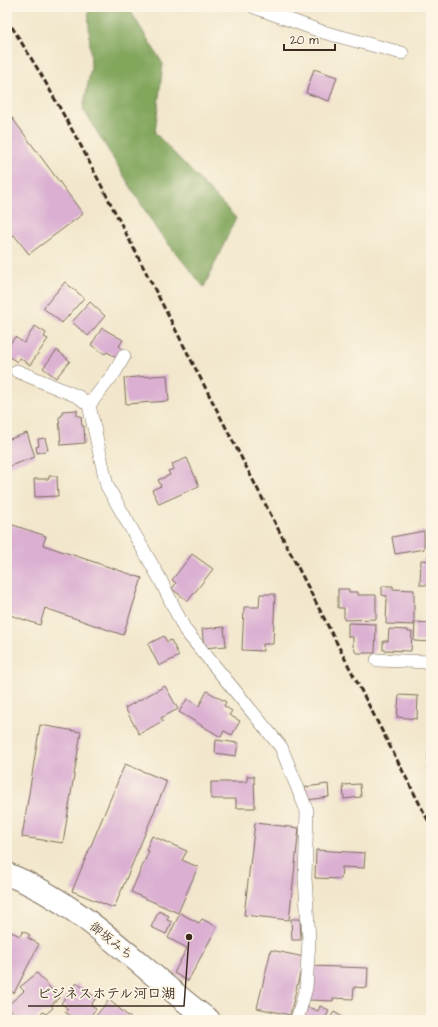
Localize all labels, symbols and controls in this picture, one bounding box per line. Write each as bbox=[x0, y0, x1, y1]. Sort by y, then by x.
scale bar bbox=[284, 26, 335, 52]
text: 20 m bbox=[290, 32, 319, 49]
street label: 御坂みち bbox=[86, 918, 137, 964]
callout: ビジネスホテル河口湖 bbox=[28, 980, 184, 1006]
text: ビジネスホテル河口湖 bbox=[37, 984, 175, 1004]

